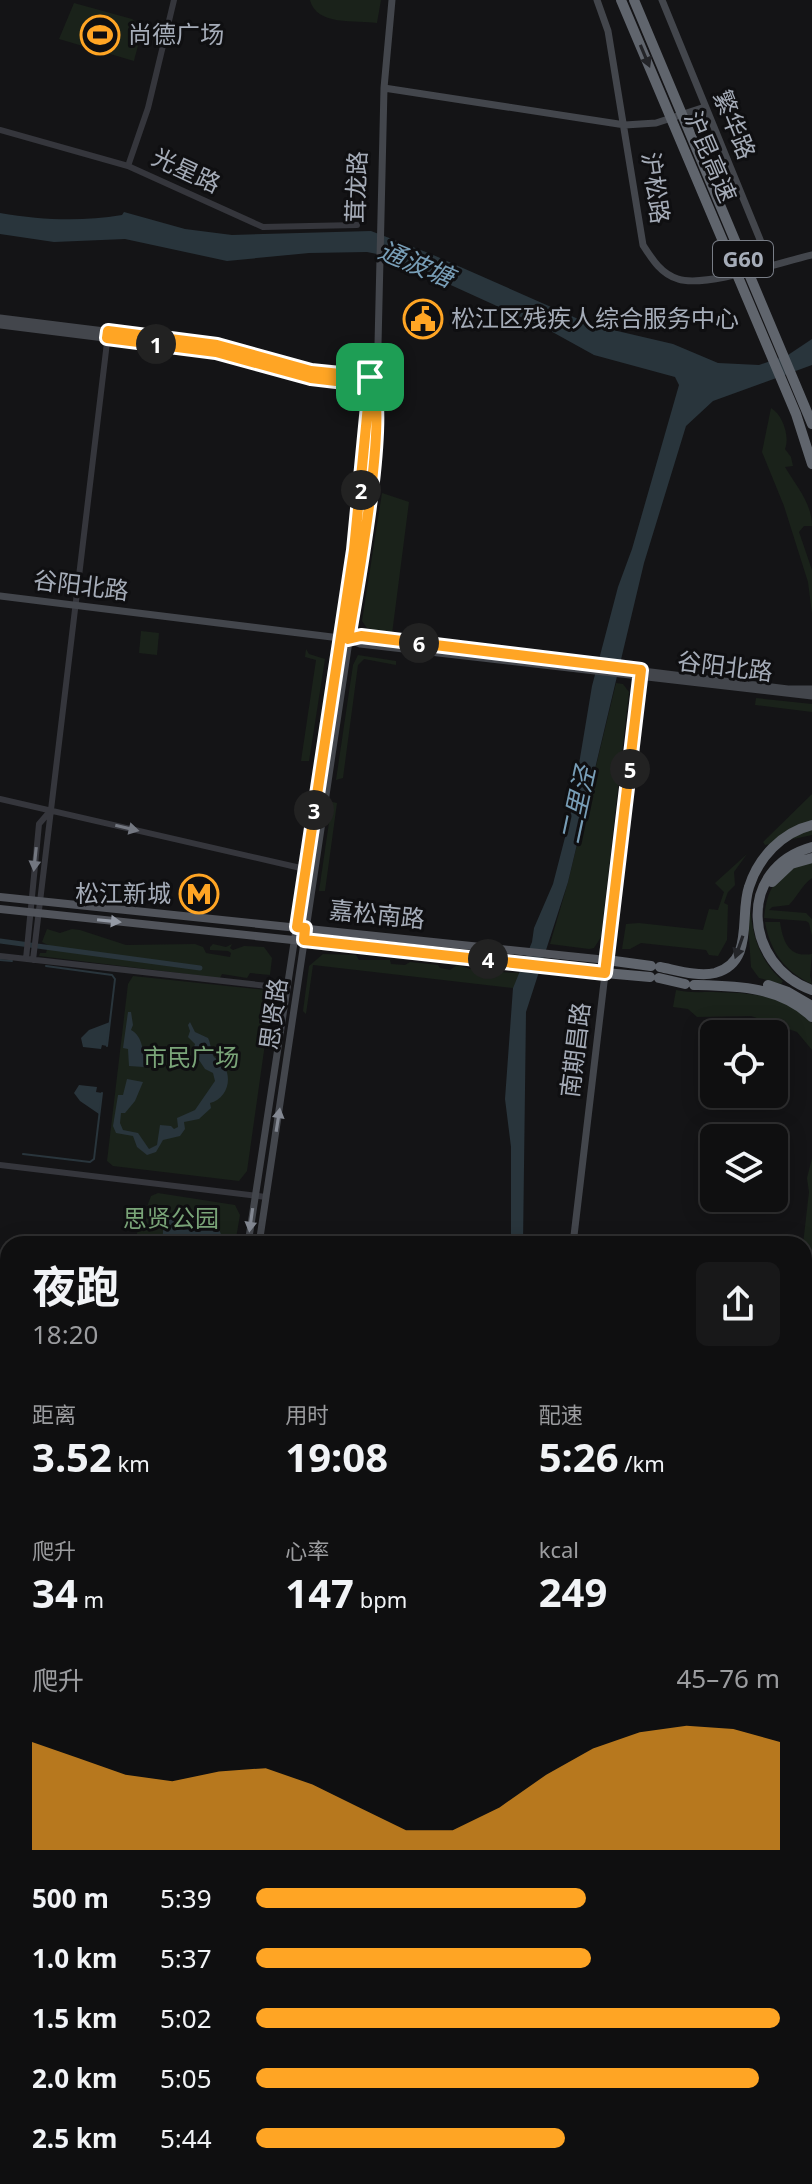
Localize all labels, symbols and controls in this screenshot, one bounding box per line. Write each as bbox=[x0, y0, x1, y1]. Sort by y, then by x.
sports icon: 尚德广场 bbox=[79, 14, 121, 56]
place label: 尚德广场 bbox=[128, 17, 224, 50]
one-way arrow bbox=[639, 44, 652, 68]
street label: 繁华路 bbox=[707, 85, 764, 164]
street label: 沪昆高速 bbox=[677, 106, 745, 207]
street label: 光星路 bbox=[147, 139, 226, 200]
street label: 茸龙路 bbox=[338, 150, 373, 224]
street label: 沪松路 bbox=[635, 150, 678, 226]
water label: 通波塘 bbox=[373, 231, 463, 296]
road number: G60 bbox=[713, 241, 773, 277]
public building icon: 松江区残疾人综合服务中心 bbox=[402, 298, 444, 340]
place label: 松江区残疾人综合服务中心 bbox=[451, 301, 739, 334]
pin: 1 bbox=[136, 324, 176, 364]
text: 1 bbox=[150, 329, 162, 359]
pin bbox=[336, 343, 404, 411]
icon: arrive bbox=[348, 355, 392, 399]
pin: 2 bbox=[341, 470, 381, 510]
text: 2 bbox=[355, 475, 367, 505]
street label: 谷阳北路 bbox=[32, 562, 131, 607]
pin: 6 bbox=[399, 623, 439, 663]
text: 6 bbox=[413, 628, 425, 658]
street label: 谷阳北路 bbox=[676, 643, 775, 688]
pin: 5 bbox=[610, 749, 650, 789]
text: 5 bbox=[624, 754, 636, 784]
water label: 二里泾 bbox=[551, 760, 603, 847]
pin: 3 bbox=[294, 790, 334, 830]
text: 3 bbox=[308, 795, 320, 825]
one-way arrow bbox=[114, 822, 139, 835]
one-way arrow bbox=[29, 847, 42, 872]
metro station icon: 松江新城 bbox=[178, 873, 220, 915]
place label: 松江新城 bbox=[75, 876, 171, 909]
street label: 嘉松南路 bbox=[328, 892, 427, 935]
one-way arrow bbox=[97, 915, 122, 928]
one-way arrow bbox=[733, 935, 745, 959]
pin: 4 bbox=[468, 939, 508, 979]
text: 4 bbox=[482, 944, 494, 974]
street label: 思贤路 bbox=[251, 976, 294, 1052]
street label: 南期昌路 bbox=[552, 1000, 597, 1099]
map controls bbox=[700, 1020, 788, 1212]
button: locate bbox=[700, 1020, 788, 1108]
park label: 市民广场 bbox=[143, 1040, 239, 1073]
one-way arrow bbox=[272, 1107, 285, 1132]
button: layers bbox=[700, 1124, 788, 1212]
park label: 思贤公园 bbox=[123, 1201, 219, 1234]
one-way arrow bbox=[244, 1208, 257, 1233]
text: 夜跑 bbox=[32, 1256, 120, 1316]
button: share bbox=[696, 1262, 780, 1346]
text: 18:20 bbox=[32, 1316, 98, 1352]
text: 距离 bbox=[32, 1399, 76, 1429]
text: 用时 bbox=[285, 1399, 329, 1429]
text: 配速 bbox=[539, 1399, 583, 1429]
text: 3.52 bbox=[32, 1429, 112, 1484]
text: 19:08 bbox=[285, 1429, 388, 1484]
text: 5:26 bbox=[539, 1429, 619, 1484]
text: km bbox=[112, 1448, 150, 1478]
text: /km bbox=[619, 1448, 665, 1478]
text: kcal bbox=[539, 1534, 579, 1564]
text: 爬升 bbox=[32, 1535, 76, 1565]
text: 心率 bbox=[285, 1535, 329, 1565]
text: 249 bbox=[539, 1564, 607, 1619]
text: 34 bbox=[32, 1565, 78, 1620]
text: 147 bbox=[285, 1565, 354, 1620]
text: m bbox=[78, 1584, 104, 1614]
text: bpm bbox=[354, 1584, 407, 1614]
text: 45–76 m bbox=[676, 1660, 780, 1696]
text: 爬升 bbox=[32, 1662, 84, 1698]
text: 500 m bbox=[32, 1880, 109, 1916]
text: 5:39 bbox=[160, 1880, 212, 1916]
text: 1.0 km bbox=[32, 1940, 117, 1976]
text: 5:37 bbox=[160, 1940, 212, 1976]
text: 1.5 km bbox=[32, 2000, 117, 2036]
text: 5:02 bbox=[160, 2000, 212, 2036]
text: 2.0 km bbox=[32, 2060, 117, 2096]
text: 5:05 bbox=[160, 2060, 212, 2096]
text: 2.5 km bbox=[32, 2120, 117, 2156]
text: 5:44 bbox=[160, 2120, 212, 2156]

